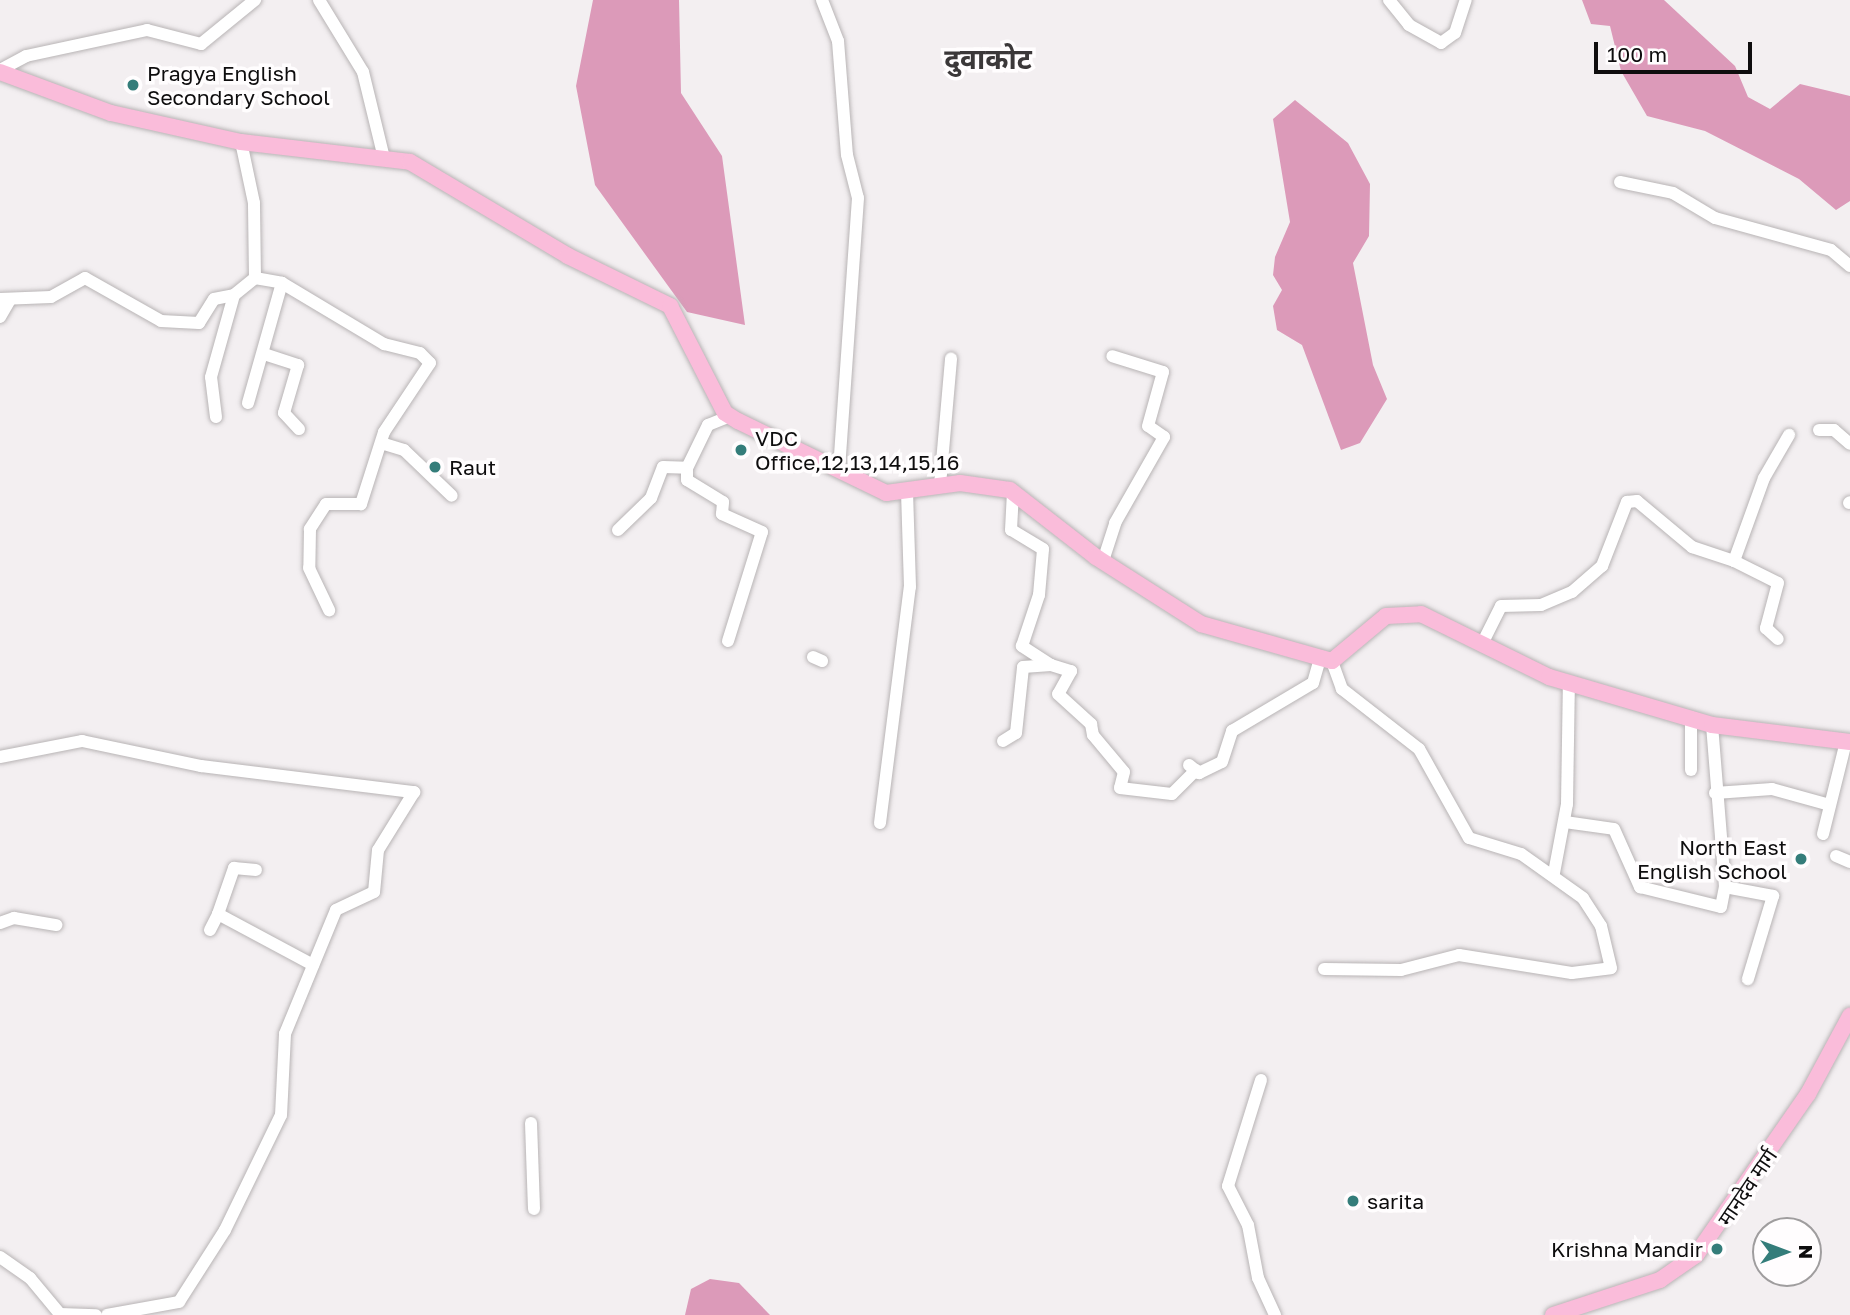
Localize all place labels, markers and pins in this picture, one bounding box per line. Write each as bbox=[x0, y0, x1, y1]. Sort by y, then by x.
place label: Pragya English Secondary School bbox=[147, 60, 330, 110]
marker: Pragya English Secondary School bbox=[125, 77, 141, 93]
place label: VDC Office,12,13,14,15,16 bbox=[755, 425, 959, 475]
marker: VDC Office,12,13,14,15,16 bbox=[733, 442, 749, 458]
place label: Raut bbox=[449, 454, 496, 480]
marker: Raut bbox=[427, 459, 443, 475]
place label: North East English School bbox=[1637, 834, 1787, 884]
marker: North East English School bbox=[1793, 851, 1809, 867]
place label: sarita bbox=[1367, 1188, 1424, 1214]
marker: sarita bbox=[1345, 1193, 1361, 1209]
place label: Krishna Mandir bbox=[1551, 1236, 1703, 1262]
marker: Krishna Mandir bbox=[1709, 1241, 1725, 1257]

